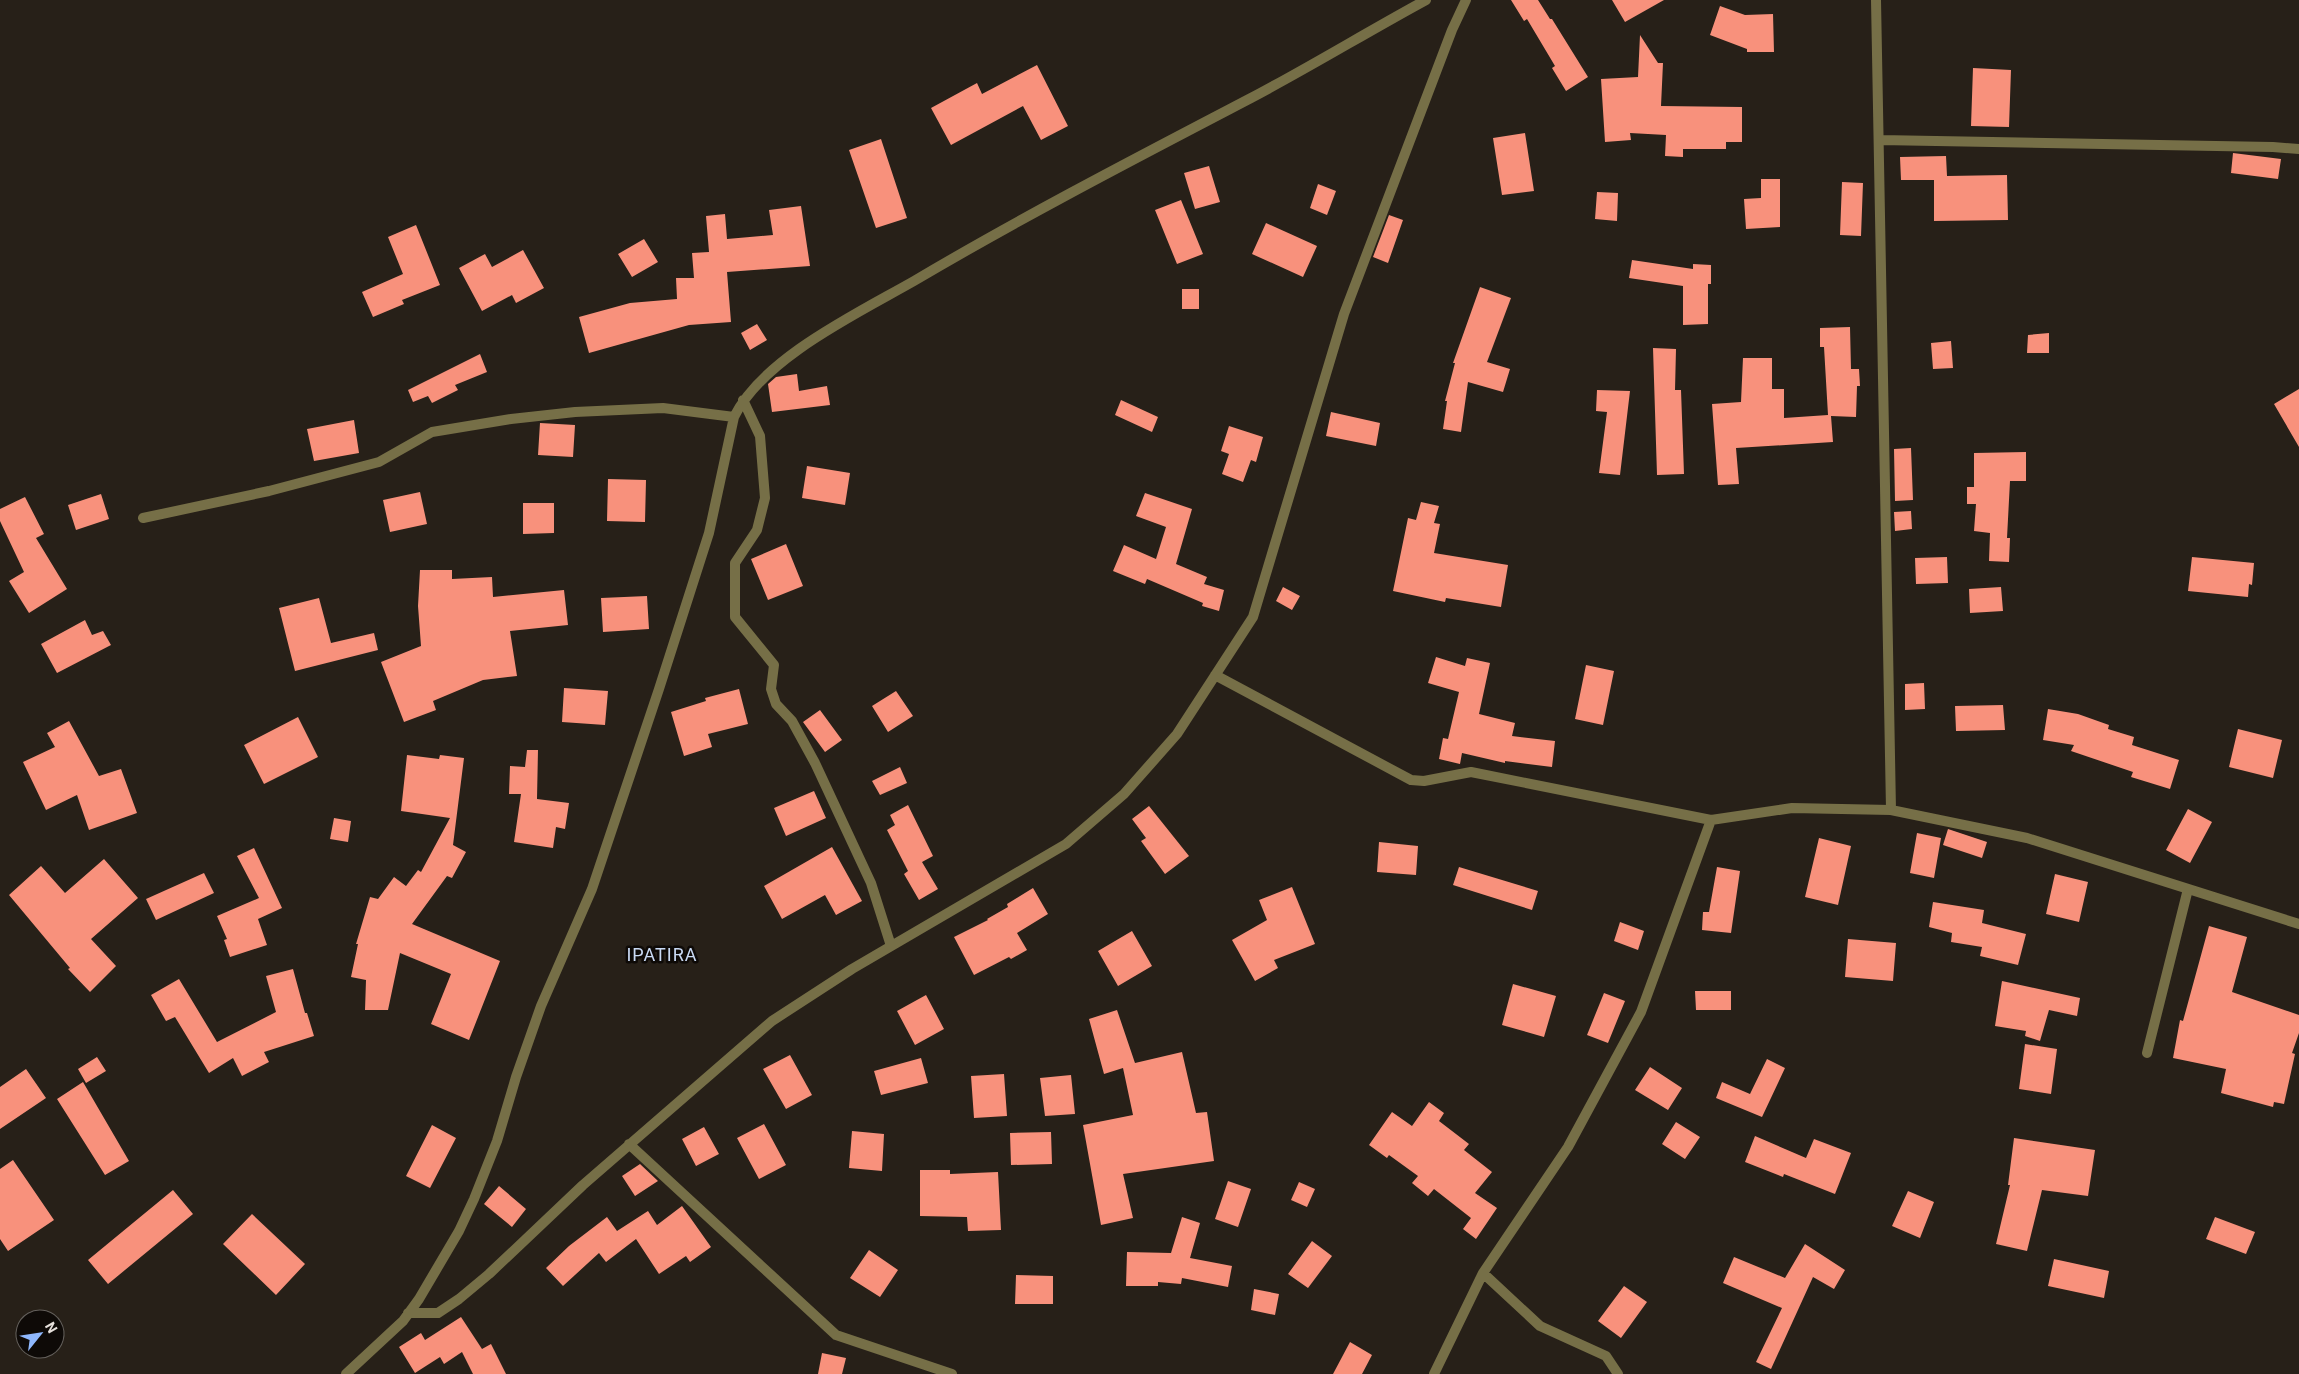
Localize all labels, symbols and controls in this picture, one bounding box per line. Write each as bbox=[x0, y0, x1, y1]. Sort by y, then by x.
district label: IPATIRA bbox=[626, 944, 698, 965]
north arrow bbox=[15, 1309, 65, 1359]
text: N bbox=[42, 1319, 61, 1336]

